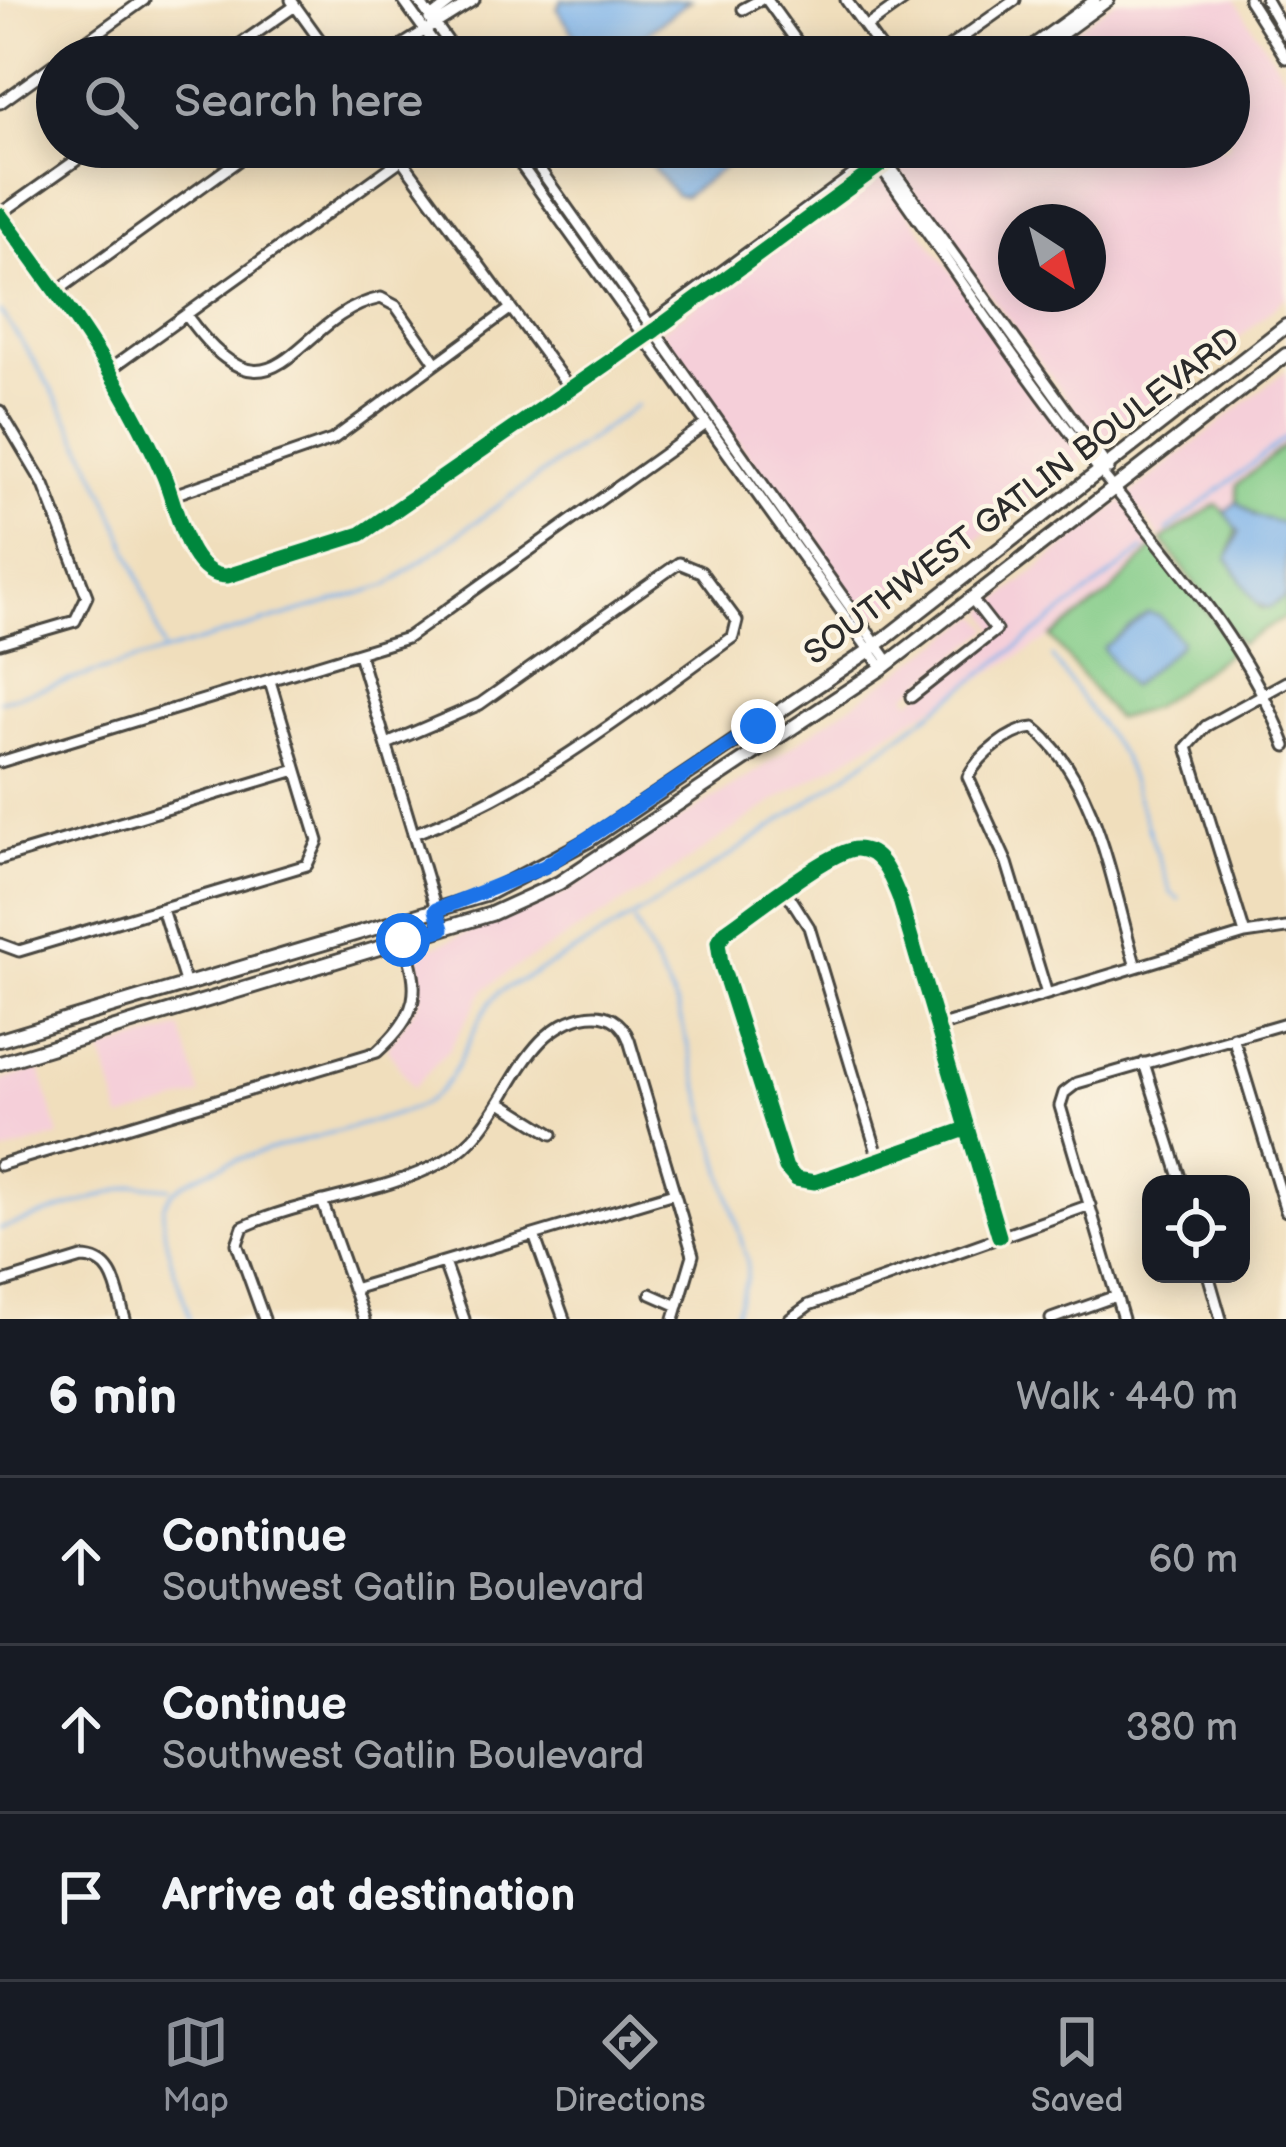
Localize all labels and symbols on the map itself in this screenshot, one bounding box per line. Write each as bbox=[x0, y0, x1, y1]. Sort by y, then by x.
north arrow bbox=[998, 204, 1106, 312]
street label: SOUTHWEST GATLIN BOULEVARD bbox=[796, 320, 1248, 674]
route end bbox=[731, 699, 785, 753]
route start bbox=[376, 913, 430, 967]

